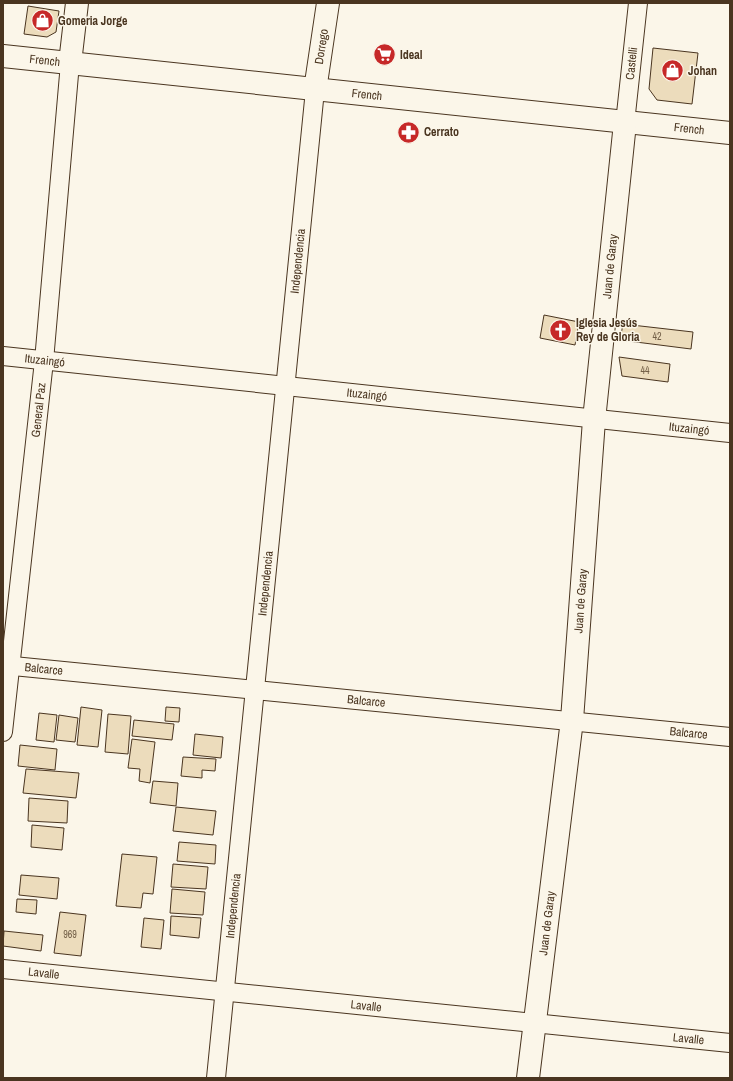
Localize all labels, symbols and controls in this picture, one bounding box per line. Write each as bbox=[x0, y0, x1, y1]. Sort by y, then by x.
shop icon: Gomeria Jorge bbox=[29, 8, 55, 34]
place label: Gomeria Jorge bbox=[58, 13, 128, 29]
street label: Dorrego bbox=[311, 28, 332, 65]
supermarket icon: Ideal bbox=[372, 42, 398, 68]
street label: Castelli bbox=[622, 46, 641, 81]
place label: Ideal bbox=[400, 47, 423, 63]
street label: French bbox=[29, 51, 61, 70]
shop icon: Johan bbox=[660, 58, 686, 84]
place label: Johan bbox=[688, 63, 717, 79]
street label: French bbox=[351, 85, 383, 104]
pharmacy icon: Cerrato bbox=[396, 119, 422, 145]
street label: French bbox=[673, 119, 705, 138]
place label: Cerrato bbox=[424, 124, 459, 140]
street label: Independencia bbox=[287, 227, 309, 294]
street label: Juan de Garay bbox=[599, 233, 621, 299]
place label: Iglesia Jesús Rey de Gloria bbox=[576, 315, 640, 345]
church icon: Iglesia Jesús Rey de Gloria bbox=[547, 317, 573, 343]
house number: 42 bbox=[652, 330, 662, 343]
street label: Ituzaingó bbox=[24, 350, 66, 371]
house number: 44 bbox=[640, 364, 650, 377]
street label: General Paz bbox=[28, 382, 50, 438]
street label: Ituzaingó bbox=[346, 384, 388, 405]
street label: Ituzaingó bbox=[668, 419, 710, 439]
street label: Independencia bbox=[254, 550, 277, 617]
street label: Juan de Garay bbox=[570, 568, 591, 634]
street label: Balcarce bbox=[24, 659, 64, 679]
street label: Balcarce bbox=[346, 691, 386, 711]
street label: Balcarce bbox=[669, 723, 709, 743]
street label: Independencia bbox=[222, 872, 245, 939]
street label: Juan de Garay bbox=[535, 890, 559, 956]
house number: 969 bbox=[63, 928, 77, 941]
street label: Lavalle bbox=[27, 964, 60, 983]
street label: Lavalle bbox=[350, 996, 382, 1016]
street label: Lavalle bbox=[672, 1029, 705, 1048]

